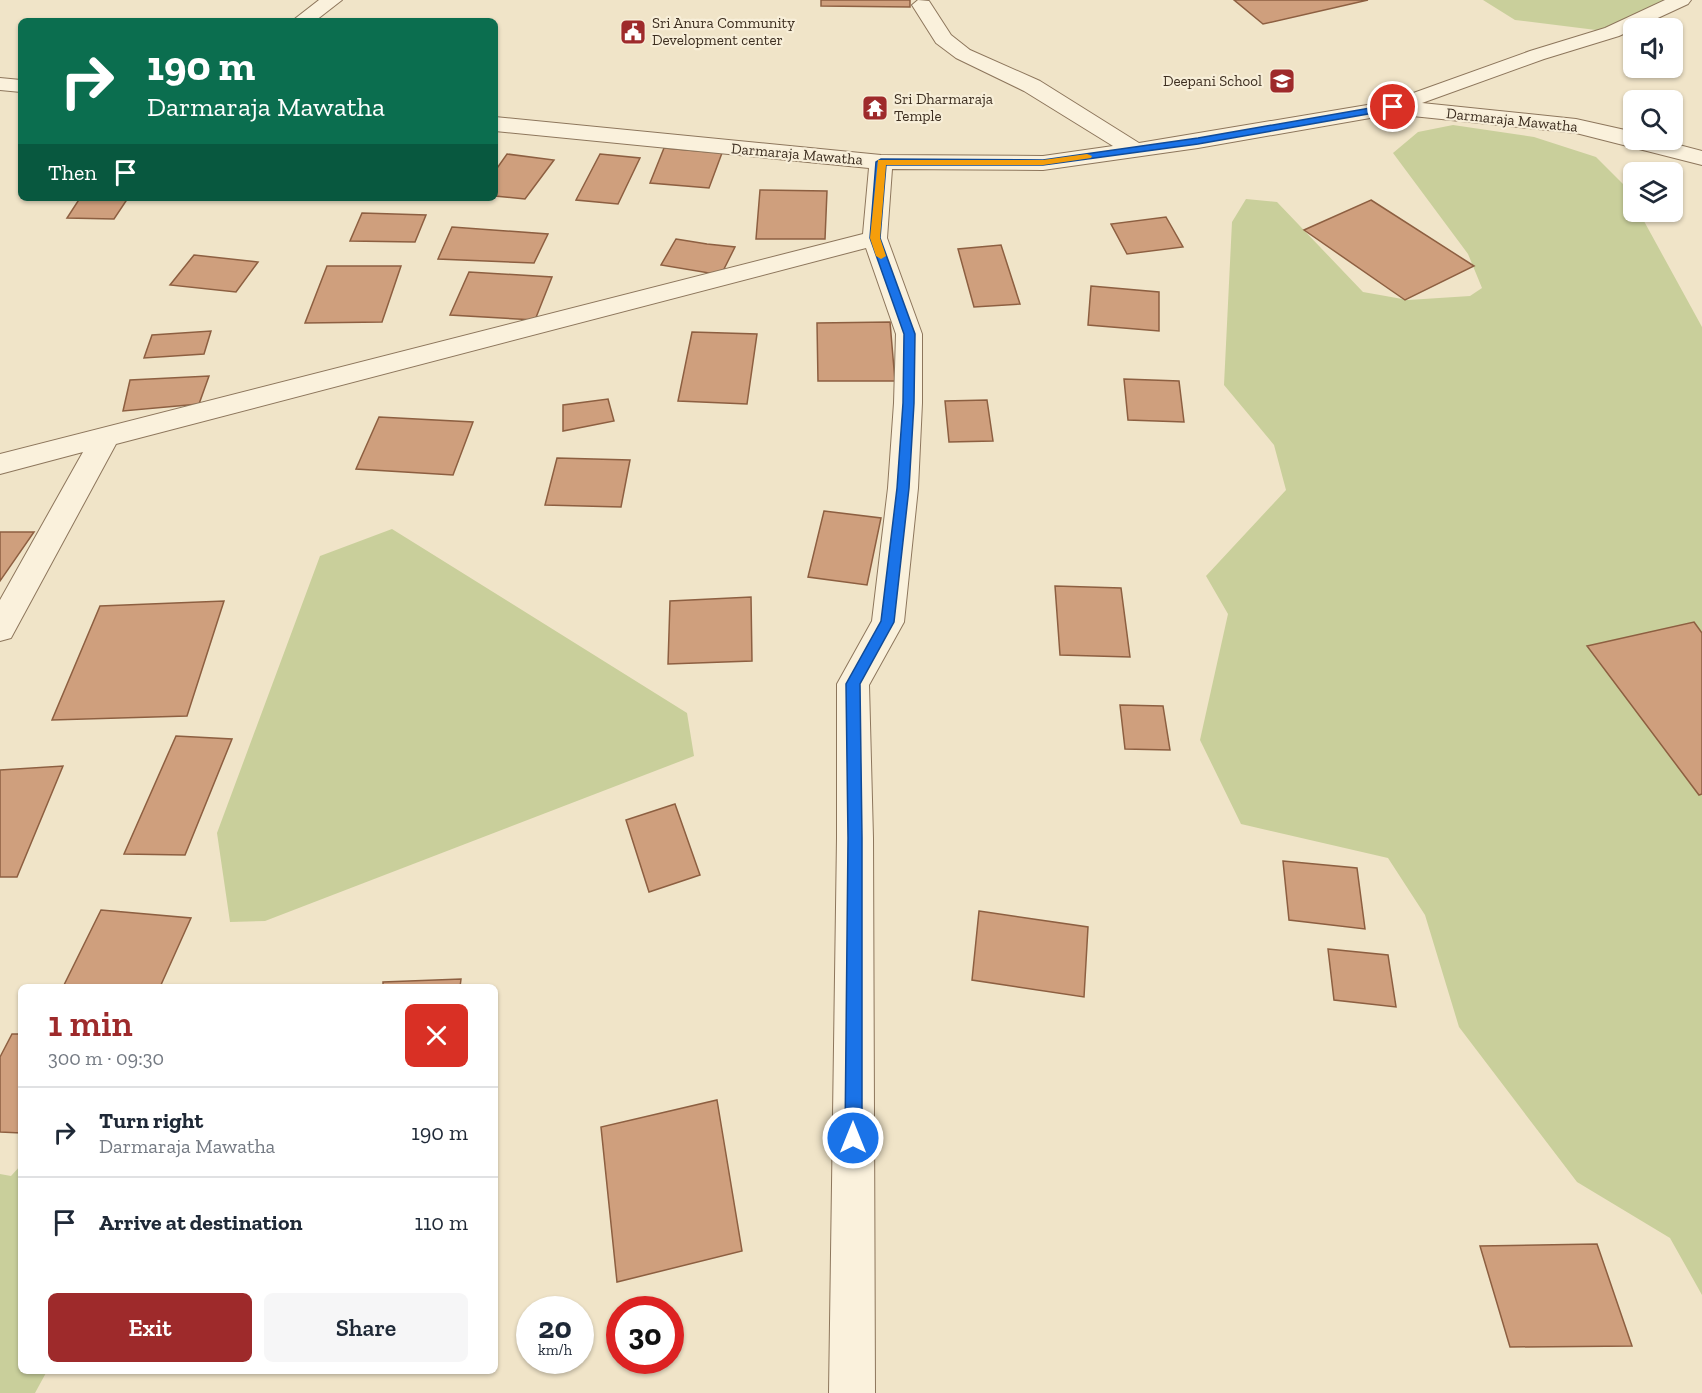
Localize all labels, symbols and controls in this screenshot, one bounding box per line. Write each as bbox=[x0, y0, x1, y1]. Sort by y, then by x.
place label: Sri Anura Community Development center bbox=[652, 14, 795, 49]
public building icon: Sri Anura Community Development center bbox=[618, 17, 648, 47]
map controls bbox=[1623, 18, 1683, 222]
button: sound bbox=[1623, 18, 1683, 78]
text: 190 m bbox=[147, 40, 255, 91]
icon: right bbox=[48, 42, 126, 120]
school or university icon: Deepani School bbox=[1267, 66, 1297, 96]
place label: Deepani School bbox=[1163, 72, 1262, 90]
pin bbox=[1367, 81, 1418, 132]
place label: Sri Dharmaraja Temple bbox=[894, 90, 993, 125]
icon: arrive bbox=[1376, 90, 1409, 123]
button: search bbox=[1623, 90, 1683, 150]
text: Darmaraja Mawatha bbox=[147, 91, 385, 123]
temple icon: Sri Dharmaraja Temple bbox=[860, 93, 890, 123]
street label: Darmaraja Mawatha bbox=[1445, 104, 1579, 136]
street label: Darmaraja Mawatha bbox=[730, 139, 864, 169]
icon: arrive bbox=[109, 156, 142, 189]
text: Then bbox=[48, 159, 97, 186]
button: layers bbox=[1623, 162, 1683, 222]
text: 1 min bbox=[48, 1002, 133, 1045]
button: close bbox=[405, 1004, 468, 1067]
text: 300 m · 09:30 bbox=[48, 1046, 164, 1070]
position arrow bbox=[821, 1106, 885, 1170]
text: Turn right bbox=[99, 1107, 203, 1134]
icon: right bbox=[48, 1116, 81, 1149]
text: 190 m bbox=[411, 1119, 468, 1146]
text: Darmaraja Mawatha bbox=[99, 1134, 275, 1158]
icon: arrive bbox=[48, 1206, 81, 1239]
text: Arrive at destination bbox=[99, 1209, 302, 1236]
text: 110 m bbox=[414, 1209, 468, 1236]
button: Exit bbox=[48, 1293, 252, 1362]
button: Share bbox=[264, 1293, 468, 1362]
speed limit sign: 30 bbox=[606, 1296, 684, 1374]
text: 20 bbox=[538, 1310, 572, 1346]
text: km/h bbox=[538, 1341, 572, 1359]

